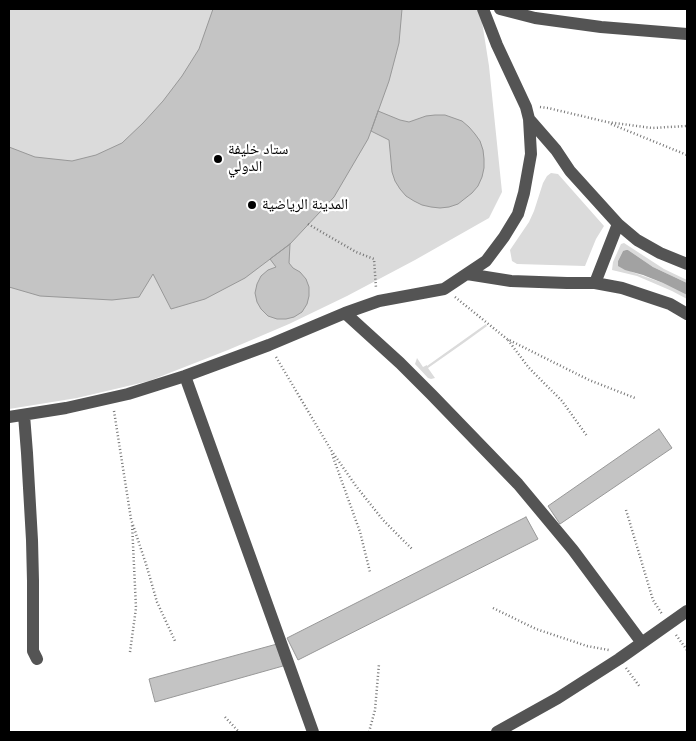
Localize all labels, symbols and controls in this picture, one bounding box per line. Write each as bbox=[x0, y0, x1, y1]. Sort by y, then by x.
place label: ستاد خليفة الدولي bbox=[228, 141, 288, 176]
marker: ستاد خليفة الدولي bbox=[212, 153, 224, 165]
place label: المدينة الرياضية bbox=[262, 196, 348, 214]
marker: المدينة الرياضية bbox=[246, 199, 258, 211]

